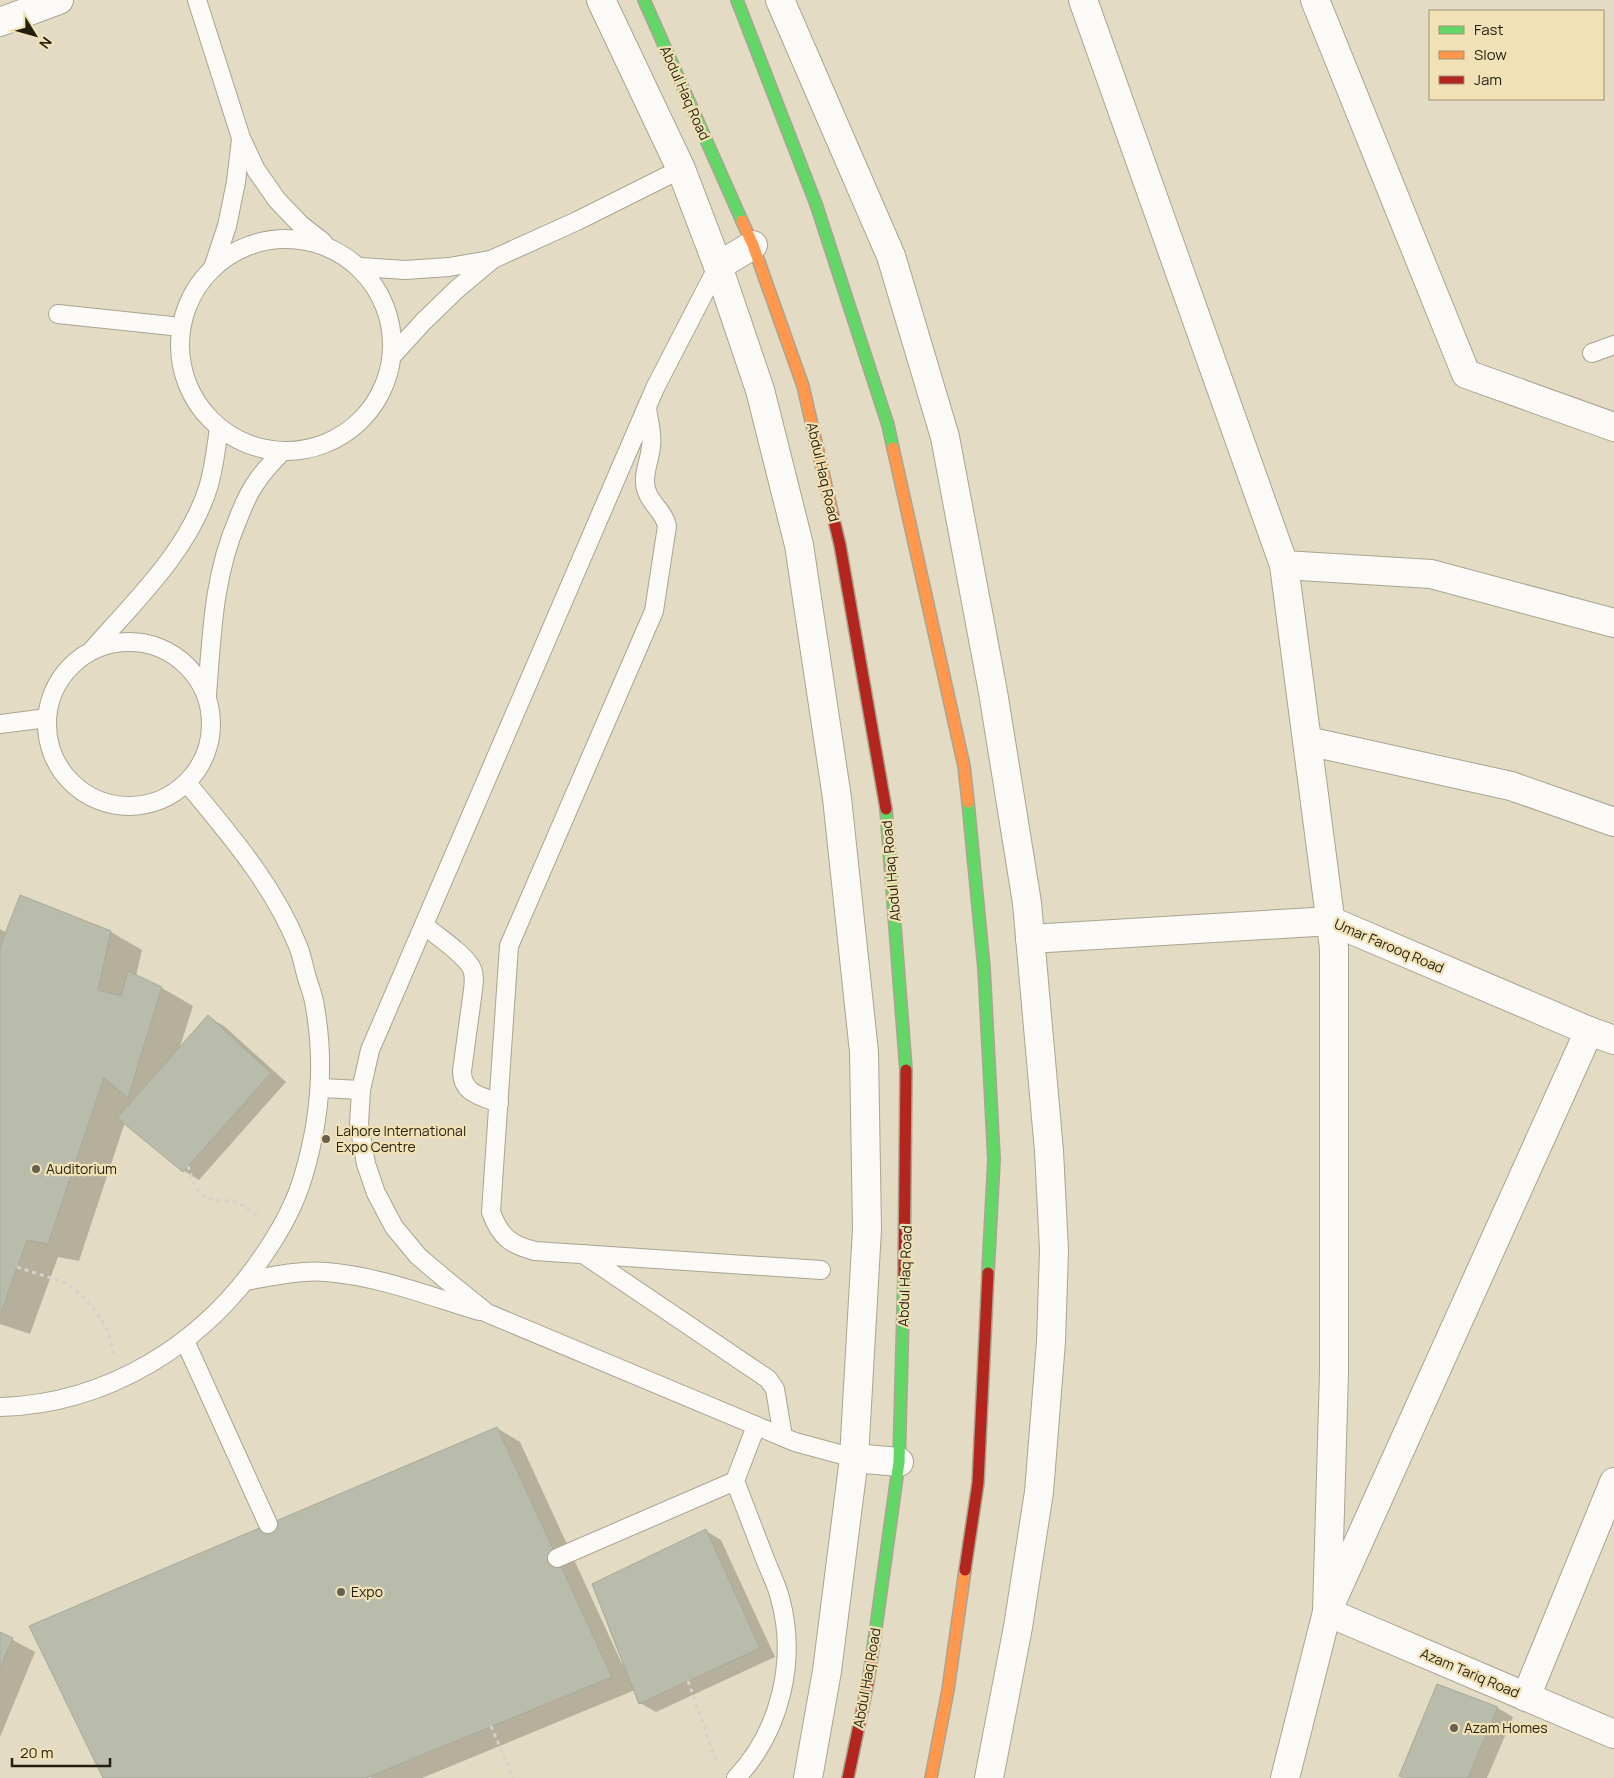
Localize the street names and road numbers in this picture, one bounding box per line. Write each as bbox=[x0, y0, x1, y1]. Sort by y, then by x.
street label: Abdul Haq Road bbox=[656, 43, 715, 143]
street label: Abdul Haq Road bbox=[803, 420, 844, 523]
street label: Abdul Haq Road bbox=[877, 820, 904, 922]
street label: Umar Farooq Road bbox=[1331, 914, 1447, 977]
street label: Abdul Haq Road bbox=[893, 1225, 916, 1327]
street label: Abdul Haq Road bbox=[848, 1626, 885, 1730]
street label: Azam Tariq Road bbox=[1418, 1643, 1523, 1702]

